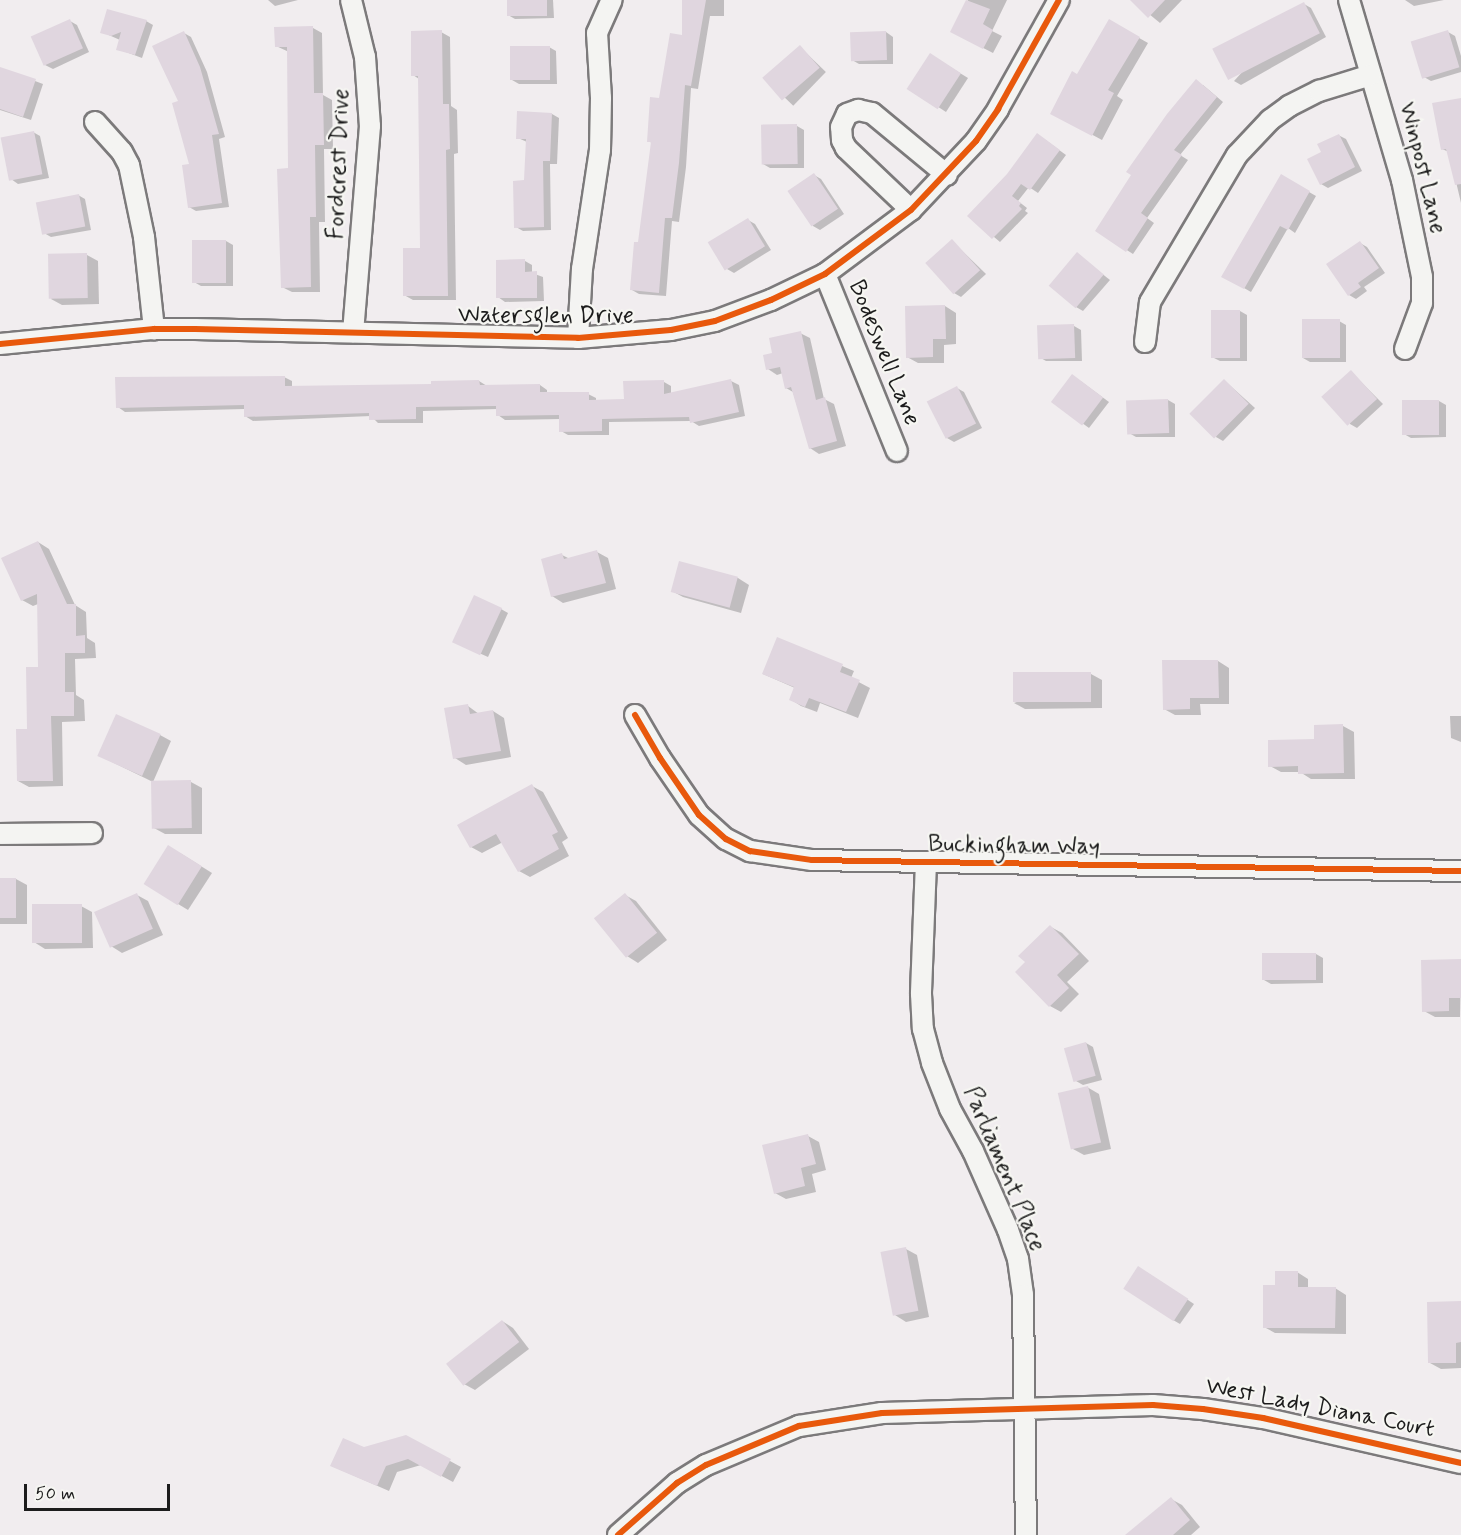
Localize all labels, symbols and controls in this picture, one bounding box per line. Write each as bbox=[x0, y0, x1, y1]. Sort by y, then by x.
street label: Fordcrest Drive bbox=[322, 88, 356, 240]
street label: Winpost Lane bbox=[1392, 99, 1452, 237]
street label: Bodeswell Lane bbox=[842, 276, 926, 430]
street label: Watersglen Drive bbox=[459, 302, 633, 330]
street label: Buckingham Way bbox=[926, 830, 1102, 862]
street label: Parliament Place bbox=[956, 1082, 1052, 1256]
street label: West Lady Diana Court bbox=[1201, 1371, 1439, 1445]
scale bar bbox=[27, 1472, 172, 1510]
text: 50 m bbox=[35, 1482, 75, 1506]

